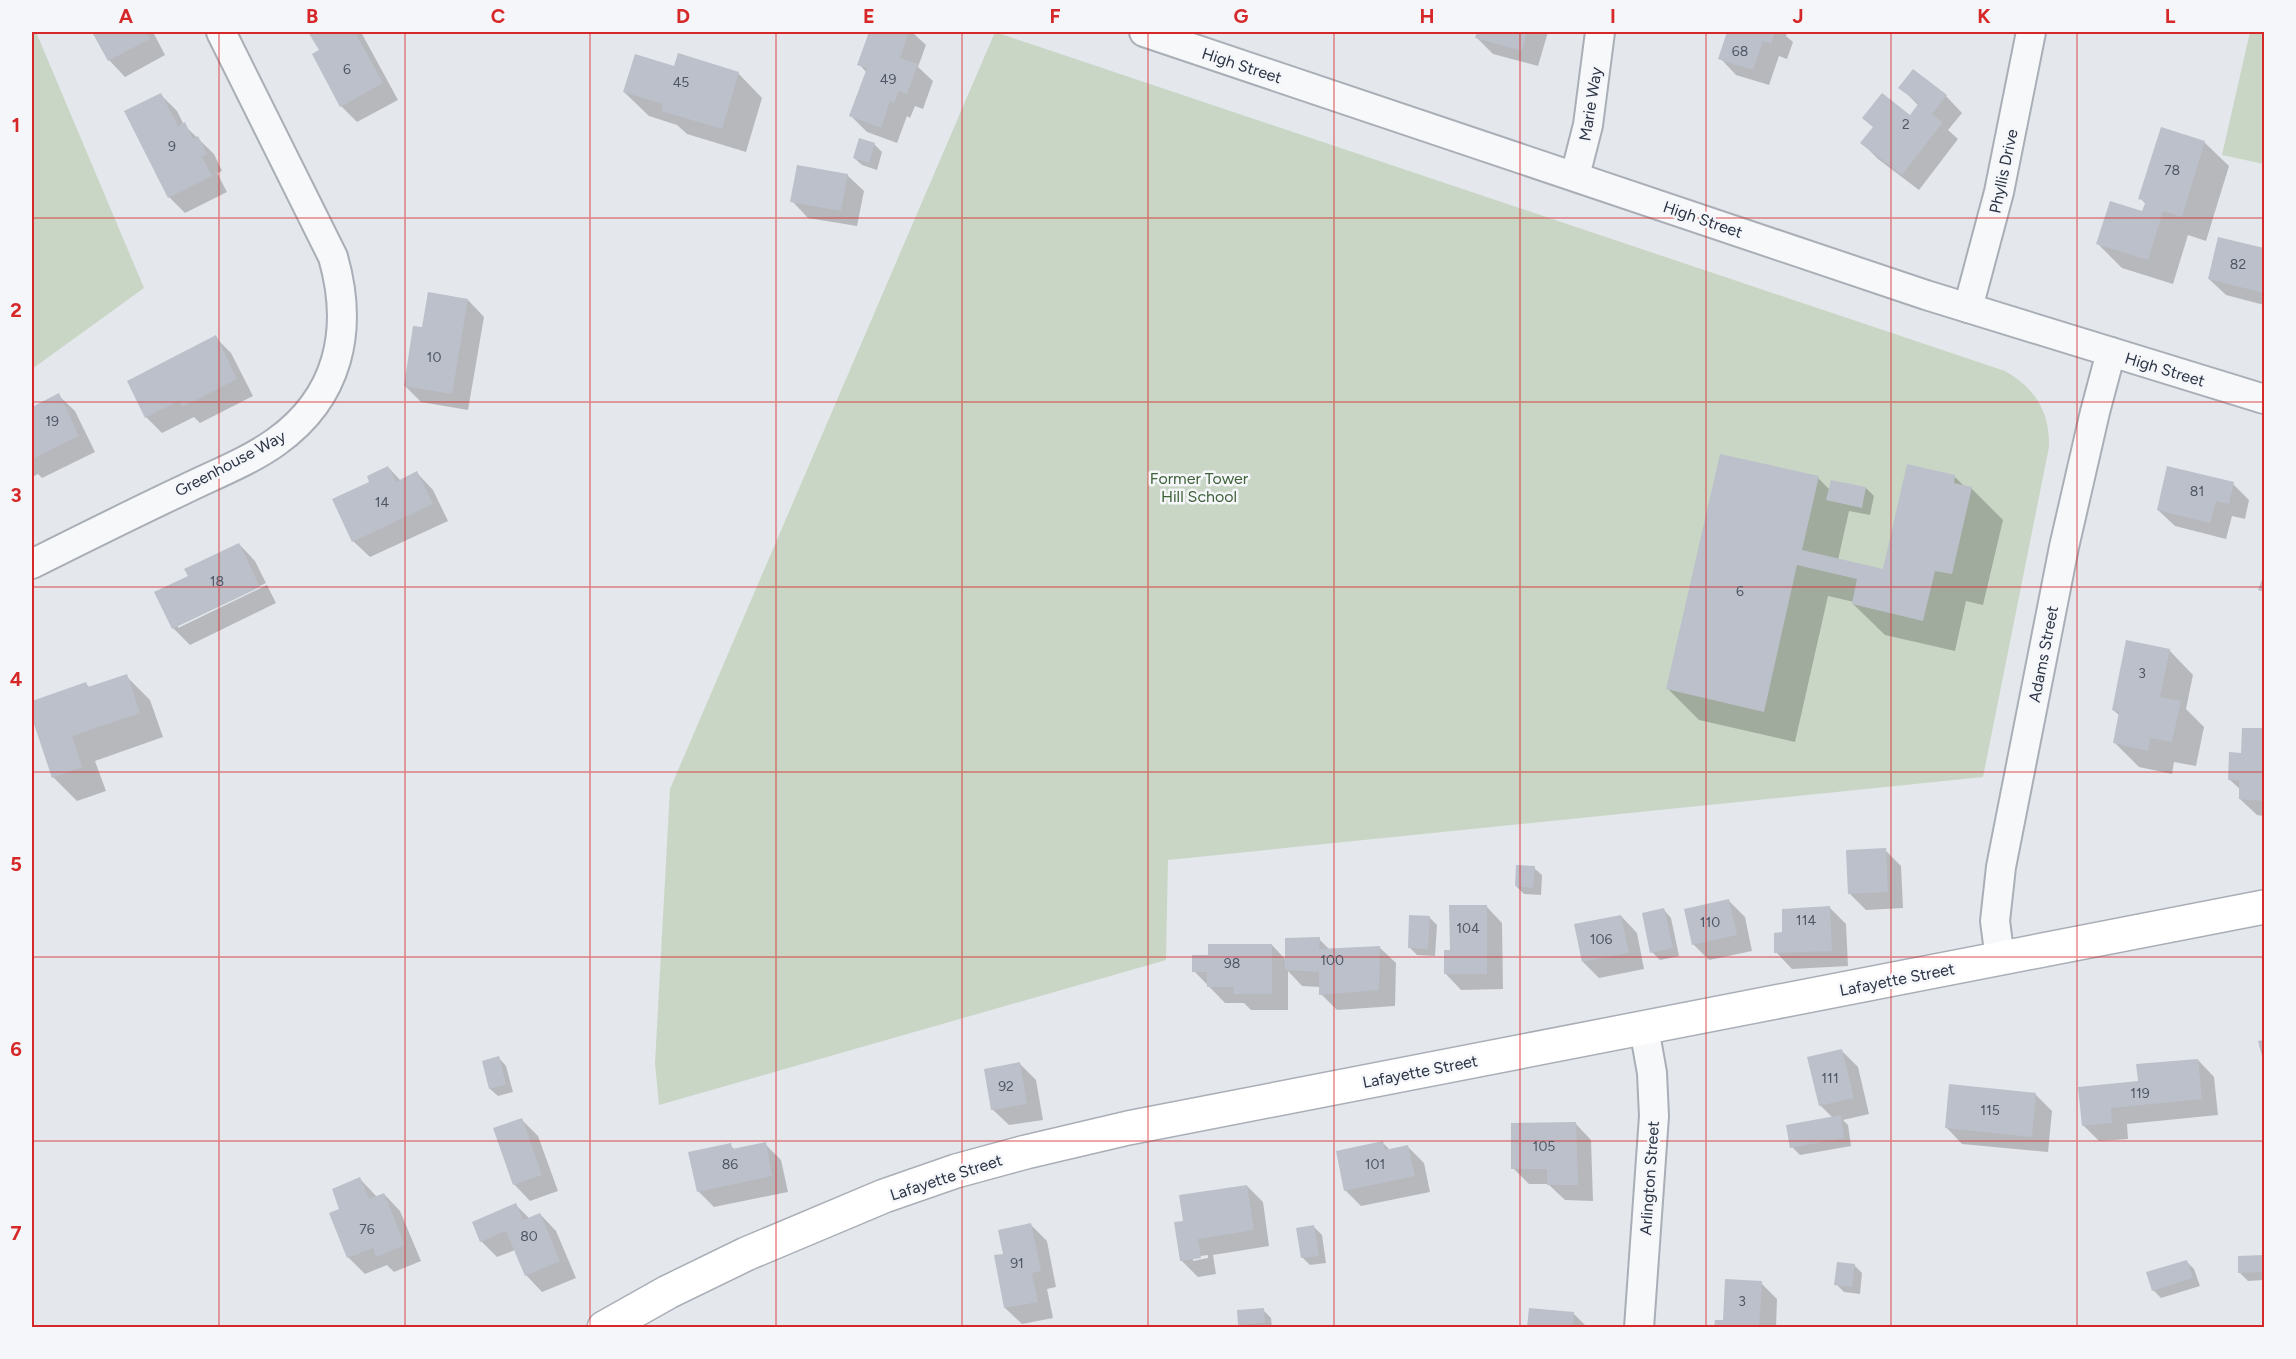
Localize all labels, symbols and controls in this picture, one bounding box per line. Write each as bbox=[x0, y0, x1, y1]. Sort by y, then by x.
text: A bbox=[119, 4, 134, 28]
text: B bbox=[306, 4, 318, 28]
text: C bbox=[491, 4, 505, 28]
text: D bbox=[676, 4, 690, 28]
text: E bbox=[863, 4, 875, 28]
text: F bbox=[1049, 4, 1061, 28]
text: G bbox=[1234, 4, 1249, 28]
text: H bbox=[1420, 4, 1435, 28]
text: I bbox=[1610, 4, 1616, 28]
text: J bbox=[1792, 4, 1804, 28]
text: K bbox=[1977, 4, 1991, 28]
text: L bbox=[2165, 4, 2176, 28]
house number: 68 bbox=[1732, 43, 1748, 60]
street label: High Street bbox=[1200, 44, 1284, 87]
house number: 6 bbox=[343, 61, 351, 78]
street label: Marie Way bbox=[1575, 65, 1606, 142]
house number: 49 bbox=[880, 71, 896, 88]
house number: 45 bbox=[673, 74, 689, 91]
text: 1 bbox=[12, 113, 20, 137]
house number: 2 bbox=[1902, 116, 1910, 133]
street label: Phyllis Drive bbox=[1985, 127, 2022, 215]
house number: 9 bbox=[168, 138, 176, 155]
house number: 78 bbox=[2164, 162, 2180, 179]
street label: High Street bbox=[1661, 197, 1745, 242]
house number: 82 bbox=[2230, 256, 2246, 273]
text: 2 bbox=[10, 298, 22, 322]
street label: High Street bbox=[2122, 348, 2207, 391]
house number: 10 bbox=[427, 349, 441, 366]
house number: 19 bbox=[45, 413, 59, 430]
street label: Greenhouse Way bbox=[172, 426, 289, 501]
park label: Former Tower Hill School bbox=[1150, 469, 1249, 506]
text: 3 bbox=[10, 483, 22, 507]
house number: 81 bbox=[2190, 483, 2204, 500]
house number: 14 bbox=[375, 494, 390, 511]
house number: 18 bbox=[210, 573, 224, 590]
house number: 6 bbox=[1736, 583, 1744, 600]
street label: Adams Street bbox=[2025, 604, 2062, 704]
house number: 3 bbox=[2138, 665, 2146, 682]
text: 4 bbox=[10, 667, 23, 691]
text: 5 bbox=[10, 852, 22, 876]
house number: 114 bbox=[1796, 912, 1816, 929]
house number: 110 bbox=[1700, 914, 1720, 931]
house number: 104 bbox=[1456, 920, 1480, 937]
house number: 106 bbox=[1590, 931, 1612, 948]
house number: 100 bbox=[1320, 952, 1344, 969]
house number: 98 bbox=[1224, 955, 1240, 972]
street label: Lafayette Street bbox=[1838, 959, 1956, 1000]
text: 6 bbox=[10, 1037, 22, 1061]
street label: Lafayette Street bbox=[1361, 1051, 1479, 1092]
house number: 111 bbox=[1821, 1070, 1839, 1087]
house number: 92 bbox=[998, 1078, 1014, 1095]
house number: 119 bbox=[2130, 1085, 2150, 1102]
house number: 115 bbox=[1980, 1102, 2000, 1119]
street label: Arlington Street bbox=[1636, 1120, 1663, 1236]
house number: 105 bbox=[1533, 1138, 1555, 1155]
street label: Lafayette Street bbox=[888, 1150, 1005, 1205]
house number: 86 bbox=[722, 1156, 738, 1173]
house number: 101 bbox=[1365, 1156, 1385, 1173]
text: 7 bbox=[10, 1221, 22, 1245]
house number: 76 bbox=[359, 1221, 375, 1238]
house number: 80 bbox=[520, 1228, 538, 1245]
house number: 91 bbox=[1010, 1255, 1024, 1272]
house number: 3 bbox=[1738, 1293, 1746, 1310]

